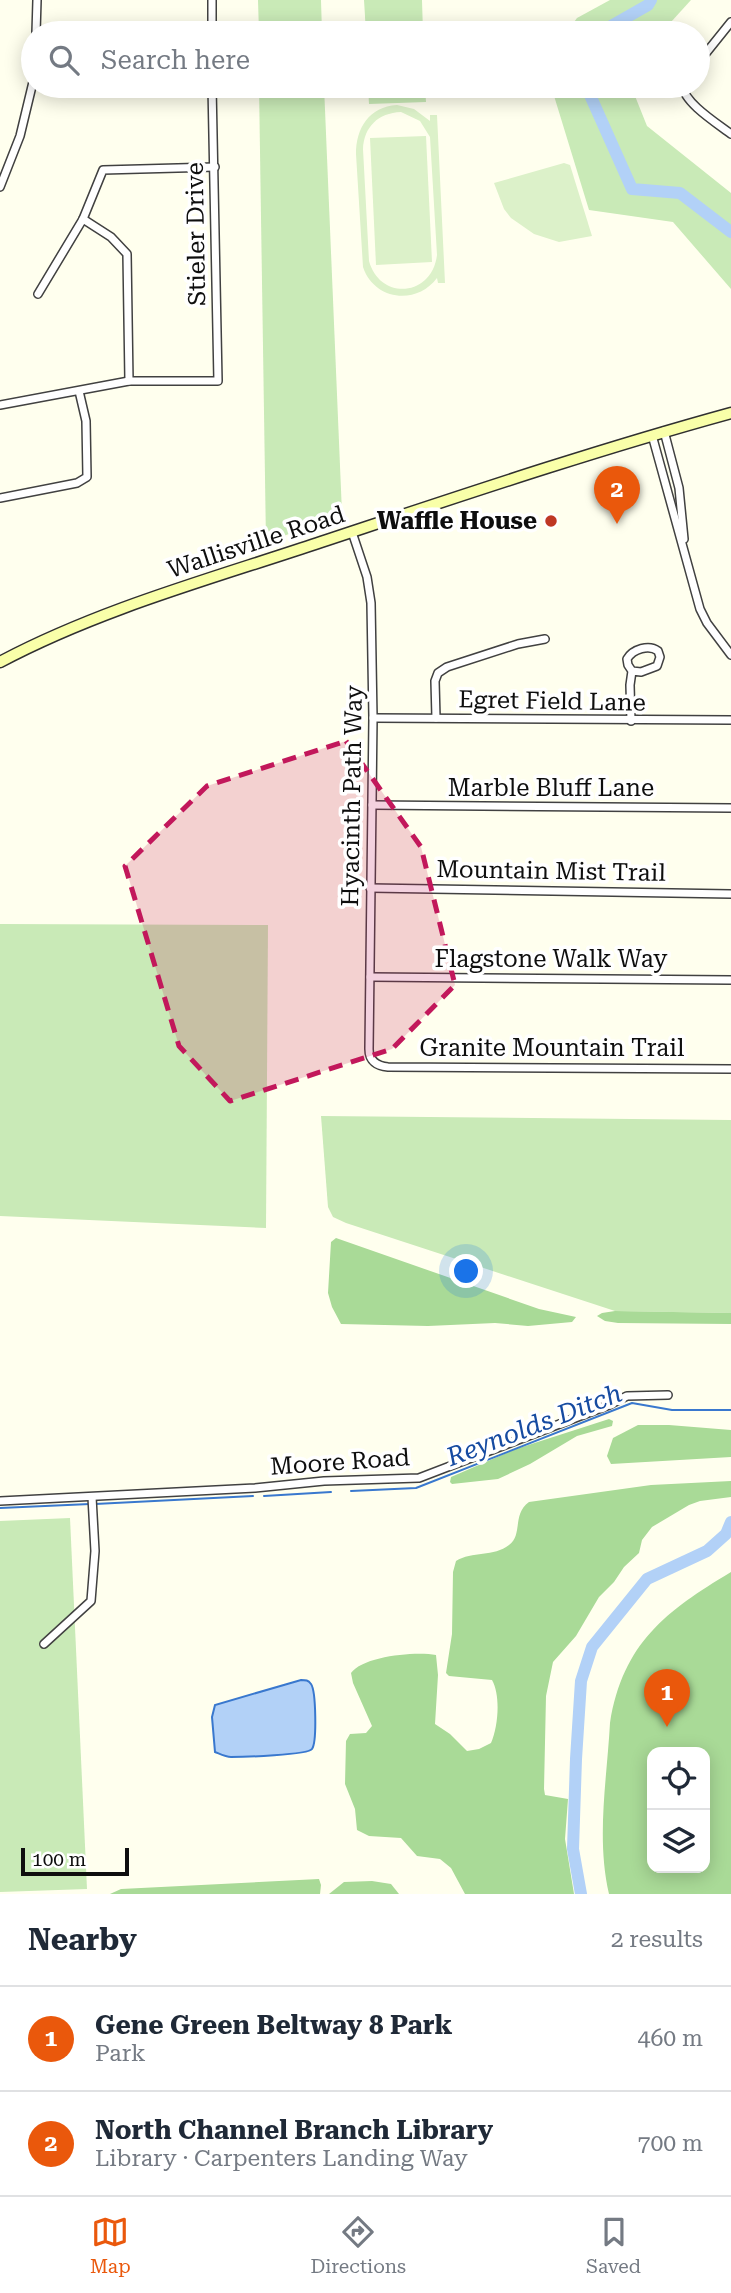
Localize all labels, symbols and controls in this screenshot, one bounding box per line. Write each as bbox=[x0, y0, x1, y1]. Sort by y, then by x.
search box bbox=[21, 21, 710, 98]
icon: search bbox=[45, 41, 83, 79]
text: Search here bbox=[101, 45, 250, 75]
street label: Stieler Drive bbox=[181, 162, 211, 306]
pin: 2 bbox=[594, 466, 640, 524]
street label: Wallisville Road bbox=[164, 500, 348, 584]
place label: Waffle House bbox=[377, 507, 537, 535]
marker: Waffle House bbox=[543, 513, 559, 529]
street label: Hyacinth Path Way bbox=[336, 684, 368, 907]
street label: Egret Field Lane bbox=[458, 685, 646, 717]
street label: Marble Bluff Lane bbox=[448, 774, 654, 802]
street label: Mountain Mist Trail bbox=[436, 855, 666, 887]
street label: Flagstone Walk Way bbox=[435, 945, 668, 973]
street label: Granite Mountain Trail bbox=[420, 1034, 684, 1062]
your location bbox=[449, 1254, 483, 1288]
water label: Reynolds Ditch bbox=[441, 1378, 626, 1473]
street label: Moore Road bbox=[269, 1443, 411, 1481]
pin: 1 bbox=[644, 1669, 690, 1727]
map controls bbox=[647, 1747, 710, 1873]
button: locate bbox=[647, 1747, 710, 1810]
button: layers bbox=[647, 1810, 710, 1873]
scale bar bbox=[21, 1845, 130, 1877]
text: 100 m bbox=[32, 1848, 86, 1871]
text: Nearby bbox=[28, 1922, 137, 1957]
text: 2 results bbox=[611, 1926, 703, 1953]
text: Gene Green Beltway 8 Park bbox=[95, 2010, 452, 2040]
text: 1 bbox=[45, 2025, 57, 2052]
text: 460 m bbox=[638, 2025, 703, 2052]
text: Park bbox=[95, 2040, 146, 2067]
text: North Channel Branch Library bbox=[95, 2115, 493, 2145]
text: 2 bbox=[45, 2130, 57, 2157]
text: 700 m bbox=[638, 2130, 703, 2157]
text: Library · Carpenters Landing Way bbox=[95, 2145, 468, 2172]
tab: Map bbox=[90, 2213, 131, 2278]
tab: Directions bbox=[310, 2213, 406, 2278]
tab: Saved bbox=[586, 2213, 641, 2278]

